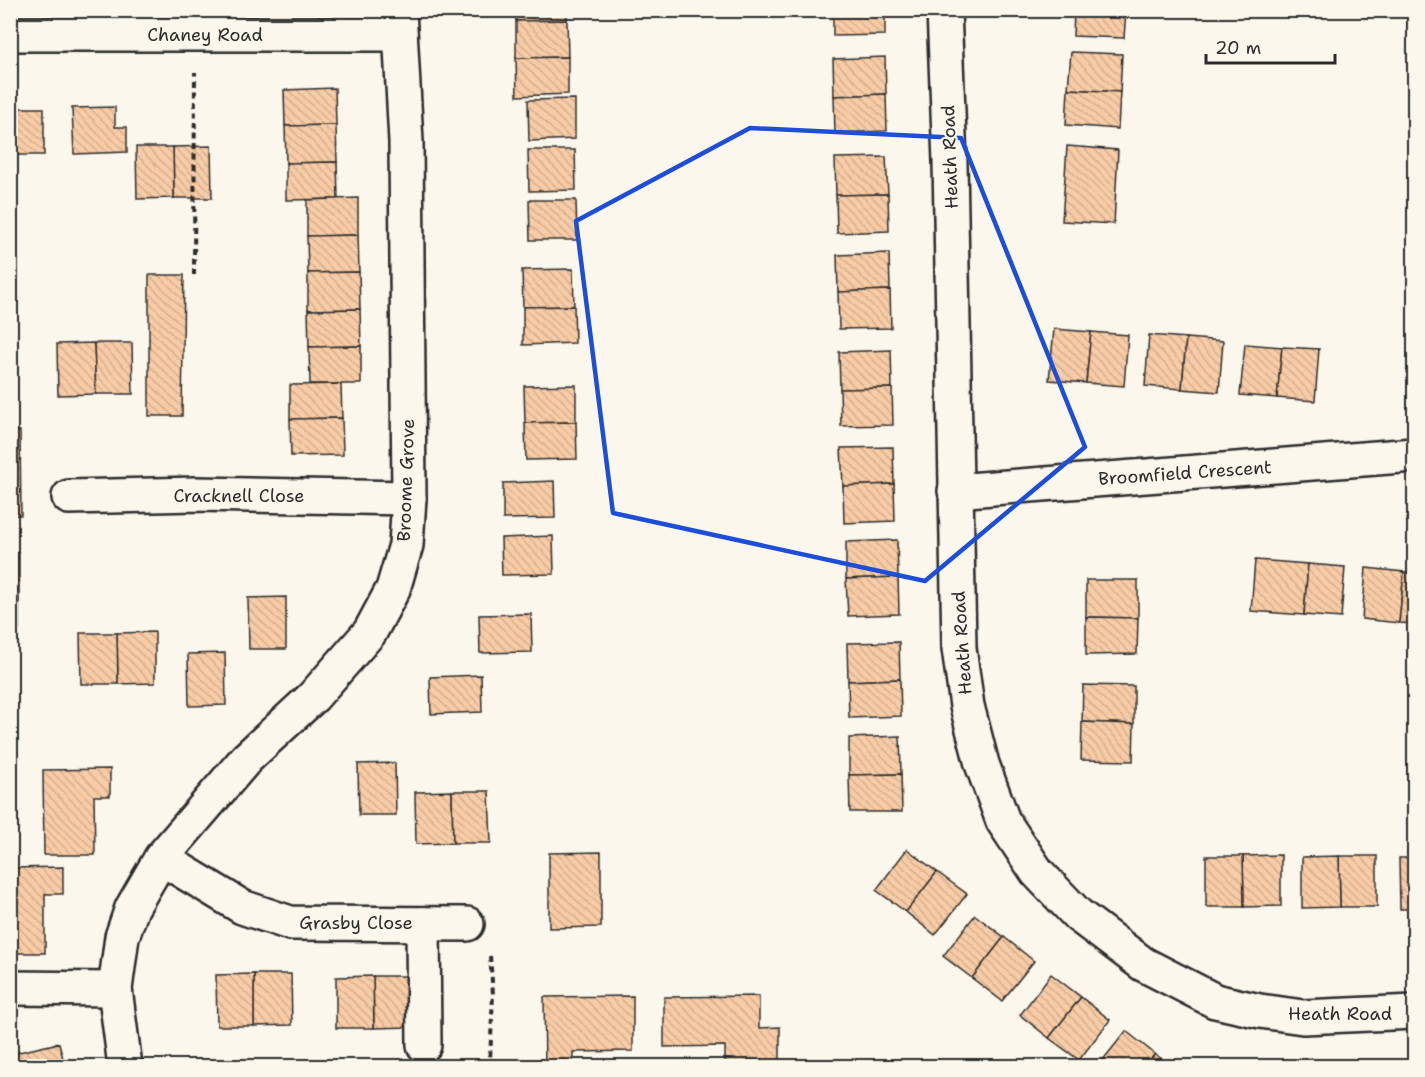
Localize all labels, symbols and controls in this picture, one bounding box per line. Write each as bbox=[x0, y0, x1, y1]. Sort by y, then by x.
street label: Chaney Road bbox=[147, 23, 263, 47]
scale bar bbox=[1206, 27, 1335, 65]
text: 20 m bbox=[1215, 36, 1261, 60]
street label: Heath Road bbox=[936, 105, 964, 209]
street label: Broome Grove bbox=[392, 418, 420, 542]
street label: Broomfield Crescent bbox=[1097, 455, 1273, 491]
street label: Cracknell Close bbox=[173, 484, 305, 508]
street label: Heath Road bbox=[946, 590, 978, 696]
street label: Grasby Close bbox=[299, 911, 413, 935]
street label: Heath Road bbox=[1288, 1002, 1392, 1026]

